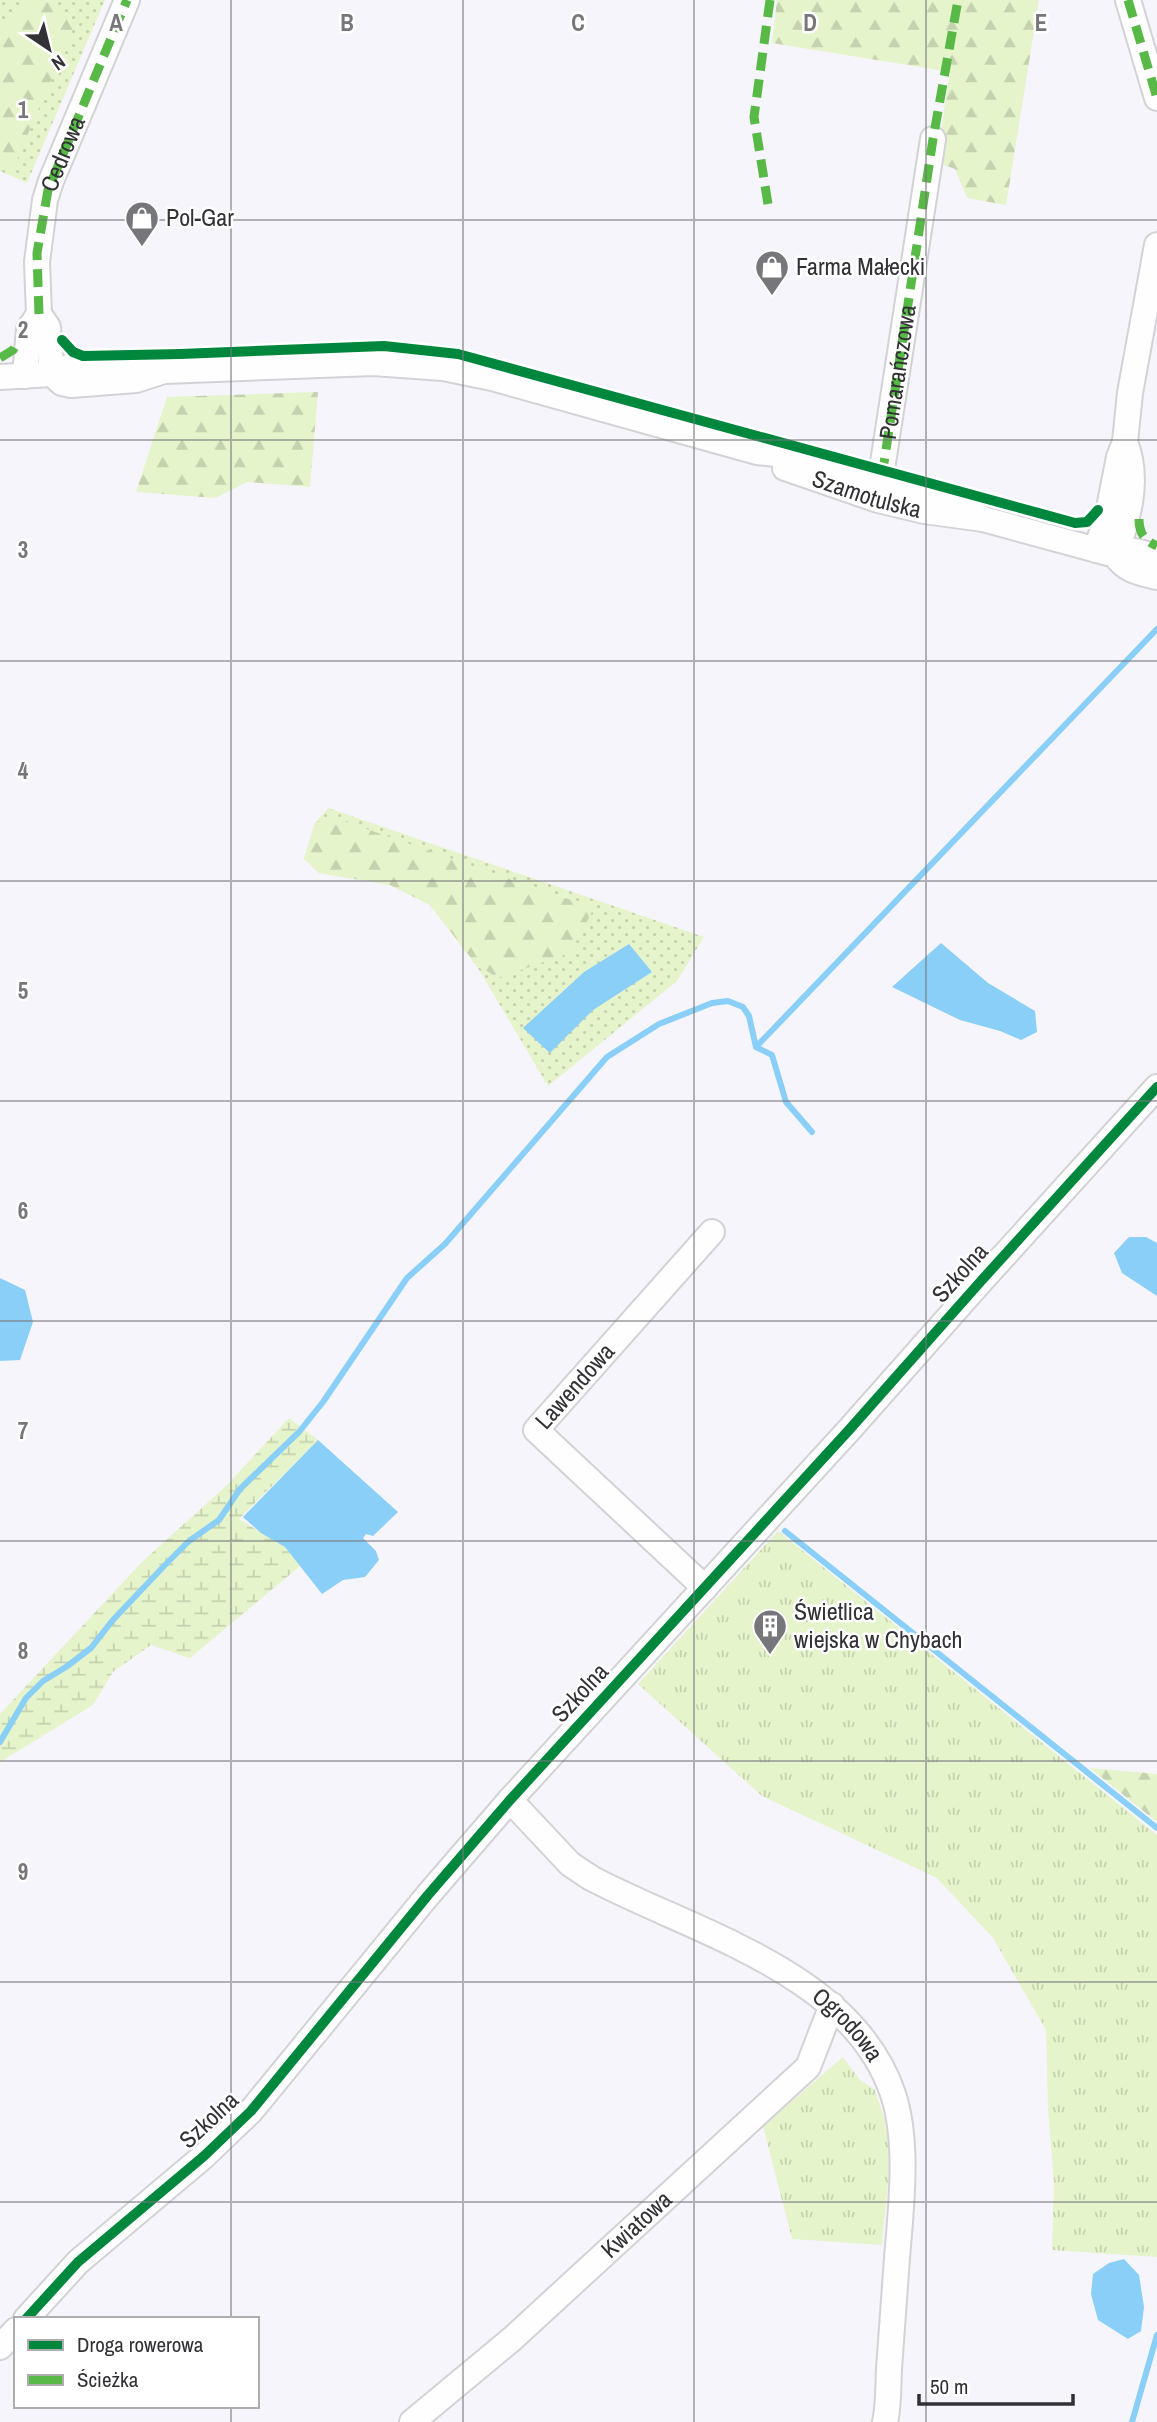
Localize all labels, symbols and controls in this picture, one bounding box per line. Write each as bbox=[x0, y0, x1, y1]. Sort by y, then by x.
text: A bbox=[109, 7, 123, 38]
text: B bbox=[340, 7, 354, 38]
text: C bbox=[571, 7, 585, 38]
text: D bbox=[803, 7, 817, 38]
text: E bbox=[1035, 7, 1047, 38]
north arrow bbox=[14, 14, 84, 84]
text: N bbox=[47, 49, 71, 77]
text: 1 bbox=[18, 94, 29, 125]
street label: Cedrowa bbox=[32, 111, 92, 196]
shop icon: Pol-Gar bbox=[123, 199, 161, 248]
place label: Pol-Gar bbox=[166, 201, 234, 233]
shop icon: Farma Małecki bbox=[753, 248, 791, 297]
place label: Farma Małecki bbox=[796, 250, 925, 282]
street label: Pomarańczowa bbox=[871, 302, 923, 442]
text: 2 bbox=[18, 314, 28, 345]
street label: Szamotulska bbox=[808, 462, 925, 525]
text: 3 bbox=[18, 534, 28, 565]
text: 4 bbox=[18, 755, 29, 786]
text: 5 bbox=[18, 975, 28, 1006]
text: 6 bbox=[18, 1195, 28, 1226]
street label: Szkolna bbox=[924, 1236, 995, 1309]
street label: Lawendowa bbox=[527, 1336, 621, 1435]
text: 7 bbox=[18, 1415, 28, 1446]
place label: Świetlica wiejska w Chybach bbox=[794, 1595, 962, 1655]
building icon: Świetlica wiejska w Chybach bbox=[751, 1607, 789, 1656]
text: 8 bbox=[18, 1635, 28, 1666]
street label: Szkolna bbox=[544, 1656, 615, 1729]
text: 9 bbox=[18, 1856, 28, 1887]
street label: Ogrodowa bbox=[806, 1980, 891, 2067]
street label: Szkolna bbox=[172, 2084, 245, 2155]
street label: Kwiatowa bbox=[594, 2183, 678, 2265]
legend bbox=[14, 2317, 259, 2408]
text: Droga rowerowa bbox=[77, 2330, 204, 2359]
scale bar bbox=[919, 2362, 1073, 2406]
text: Ścieżka bbox=[77, 2365, 139, 2394]
text: 50 m bbox=[930, 2372, 968, 2401]

